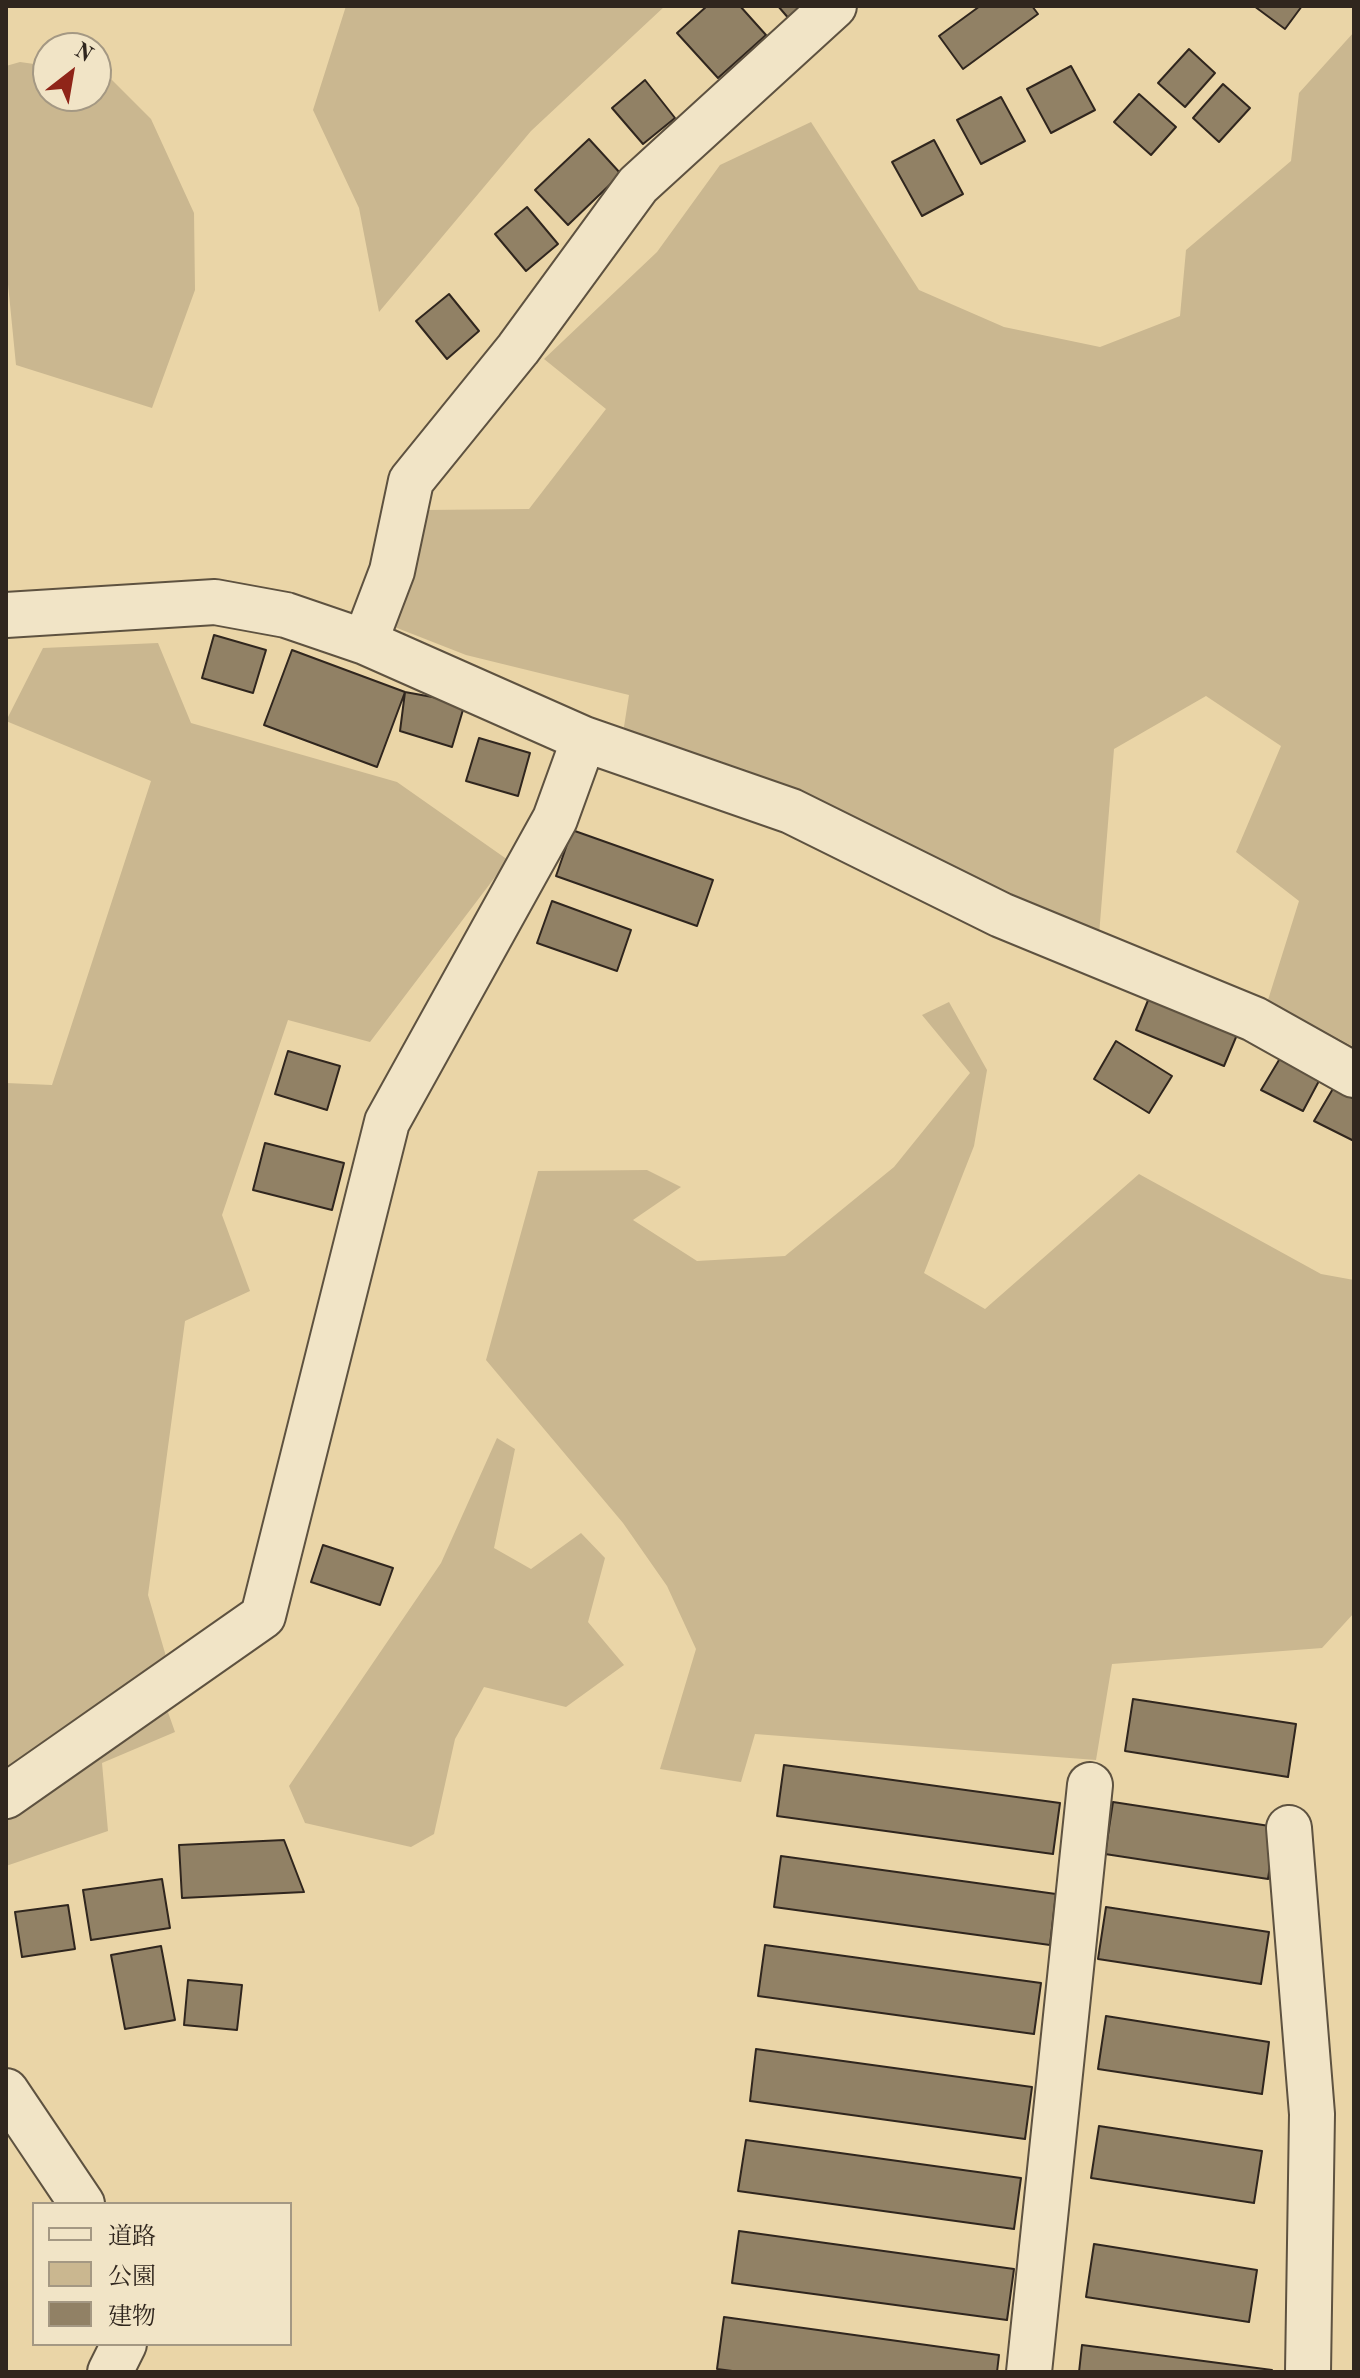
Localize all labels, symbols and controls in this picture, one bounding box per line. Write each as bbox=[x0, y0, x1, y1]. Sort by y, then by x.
north arrow bbox=[32, 32, 112, 112]
text: N bbox=[70, 39, 96, 67]
legend bbox=[32, 2202, 292, 2346]
text: 道路 bbox=[108, 2226, 156, 2250]
text: 公園 bbox=[108, 2266, 156, 2290]
text: 建物 bbox=[108, 2306, 156, 2330]

